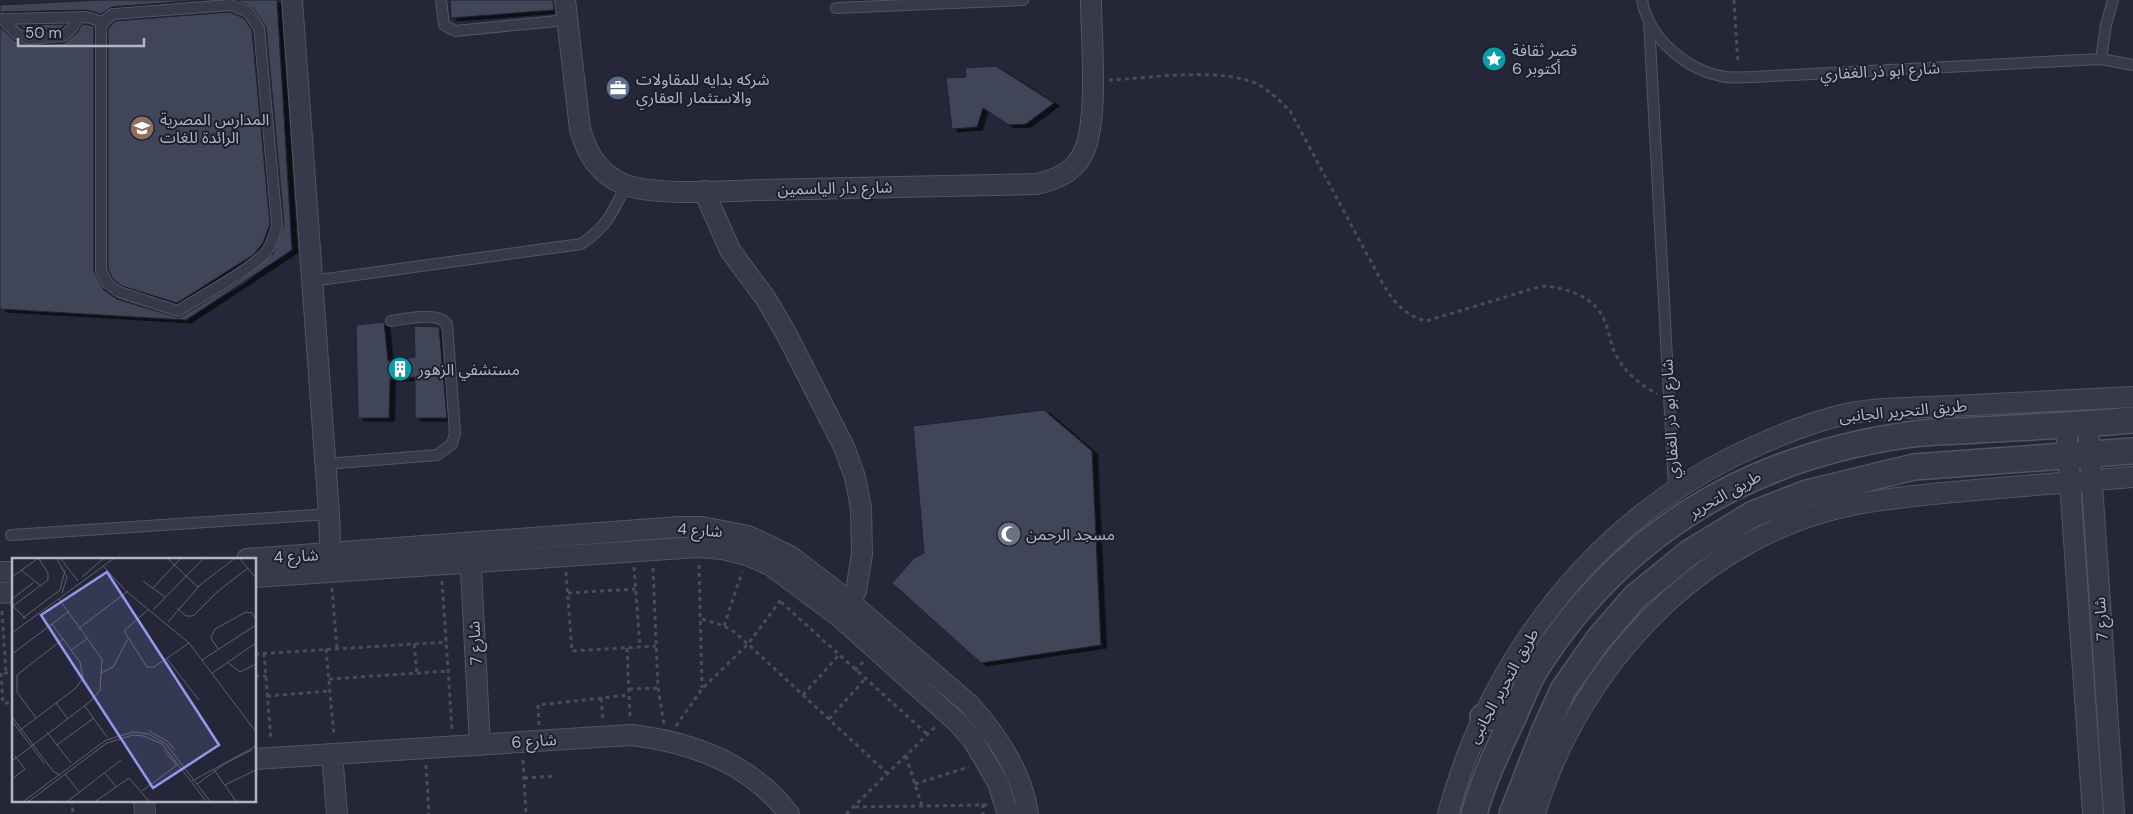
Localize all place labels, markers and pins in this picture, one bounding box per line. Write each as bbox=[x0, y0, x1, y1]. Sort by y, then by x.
place label: قصر ثقافة 6 أكتوبر bbox=[1512, 40, 1577, 79]
place icon: قصر ثقافة 6 أكتوبر bbox=[1481, 46, 1507, 72]
place label: شركه بدايه للمقاولات والاستثمار العقاري bbox=[636, 69, 769, 109]
office icon: شركه بدايه للمقاولات والاستثمار العقاري bbox=[605, 75, 631, 101]
place label: المدارس المصرية الرائدة للغات bbox=[160, 109, 269, 148]
school or university icon: المدارس المصرية الرائدة للغات bbox=[129, 115, 155, 141]
building icon: مستشفي الزهور bbox=[387, 356, 413, 382]
place label: مستشفي الزهور bbox=[417, 359, 520, 381]
mosque icon: مسجد الرحمن bbox=[996, 521, 1022, 547]
place label: مسجد الرحمن bbox=[1026, 524, 1115, 545]

